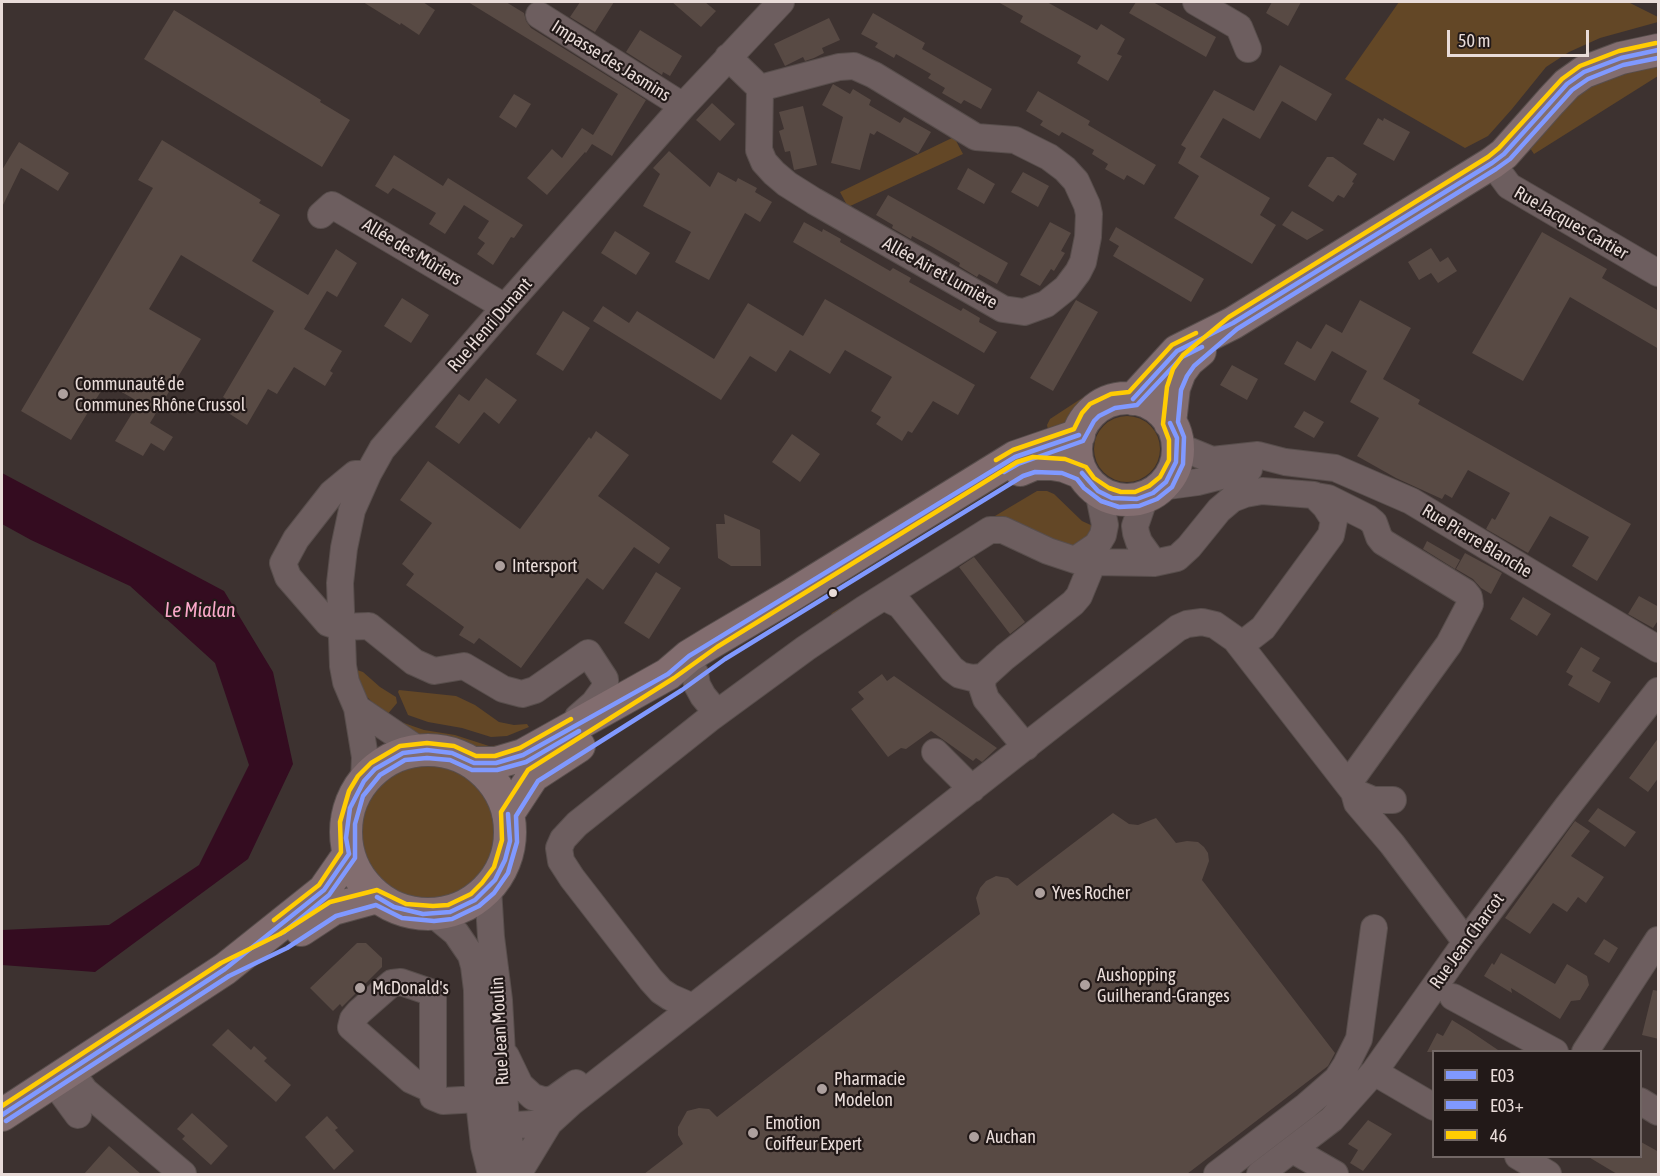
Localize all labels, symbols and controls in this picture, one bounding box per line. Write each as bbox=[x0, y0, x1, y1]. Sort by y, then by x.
street label: Impasse des Jasmins bbox=[548, 16, 674, 106]
scale bar bbox=[1450, 18, 1592, 56]
text: 50 m bbox=[1458, 30, 1490, 51]
street label: Rue Jacques Cartier bbox=[1510, 182, 1632, 264]
street label: Allée des Mûriers bbox=[358, 214, 466, 290]
street label: Allée Air et Lumière bbox=[879, 233, 1001, 313]
street label: Rue Henri Dunant bbox=[443, 274, 537, 376]
place label: Communauté de Communes Rhône Crussol bbox=[75, 373, 245, 416]
marker: Communauté de Communes Rhône Crussol bbox=[56, 387, 70, 401]
street label: Rue Pierre Blanche bbox=[1418, 500, 1536, 582]
place label: Intersport bbox=[512, 555, 577, 577]
marker: Intersport bbox=[493, 559, 507, 573]
unlabelled marker bbox=[827, 587, 839, 599]
water label: Le Mialan bbox=[165, 599, 235, 623]
place label: Yves Rocher bbox=[1052, 882, 1130, 904]
marker: Yves Rocher bbox=[1033, 886, 1047, 900]
street label: Rue Jean Charcot bbox=[1425, 889, 1509, 993]
place label: Aushopping Guilherand-Granges bbox=[1097, 964, 1230, 1006]
street label: Rue Jean Moulin bbox=[486, 976, 514, 1086]
place label: McDonald's bbox=[372, 977, 449, 999]
marker: Aushopping Guilherand-Granges bbox=[1078, 978, 1092, 992]
marker: McDonald's bbox=[353, 981, 367, 995]
legend bbox=[1432, 1050, 1642, 1158]
text: E03 bbox=[1490, 1065, 1515, 1086]
place label: Pharmacie Modelon bbox=[834, 1068, 906, 1110]
marker: Pharmacie Modelon bbox=[815, 1082, 829, 1096]
text: E03+ bbox=[1490, 1095, 1524, 1116]
place label: Emotion Coiffeur Expert bbox=[765, 1112, 862, 1154]
text: 46 bbox=[1490, 1125, 1507, 1146]
marker: Emotion Coiffeur Expert bbox=[746, 1126, 760, 1140]
place label: Auchan bbox=[986, 1126, 1036, 1148]
marker: Auchan bbox=[967, 1130, 981, 1144]

